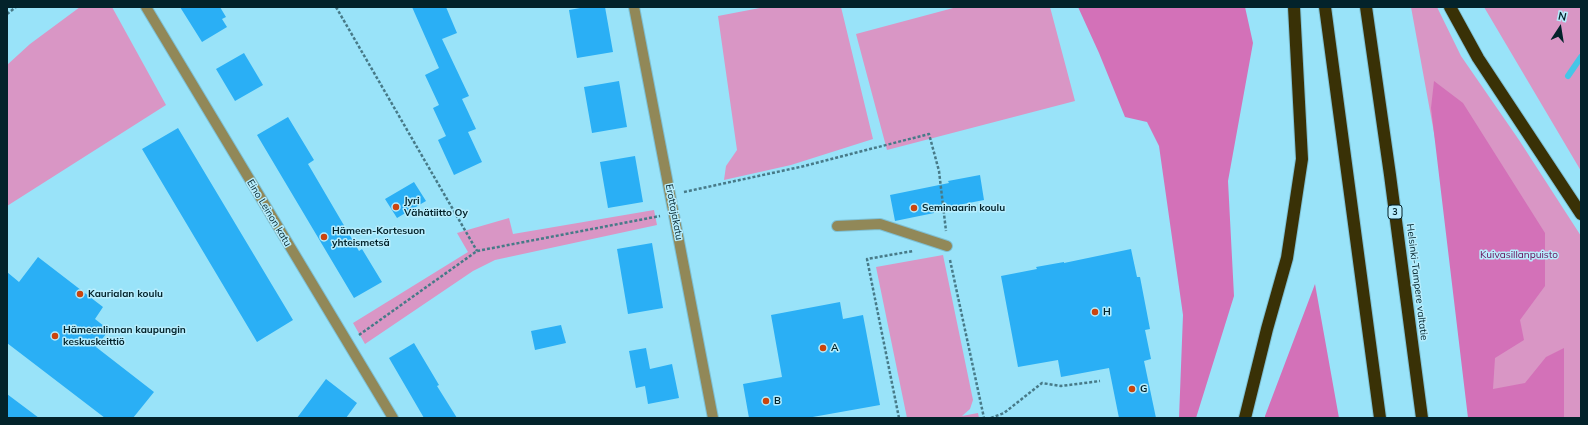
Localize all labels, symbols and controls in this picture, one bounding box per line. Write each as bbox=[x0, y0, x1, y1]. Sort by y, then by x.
north arrow bbox=[1540, 8, 1580, 48]
text: N bbox=[1557, 9, 1568, 24]
street label: Eino Leinon katu bbox=[244, 177, 294, 249]
street label: Erottajakatu bbox=[663, 183, 685, 241]
place label: Jyri Vähätiitto Oy bbox=[404, 195, 468, 218]
marker: Jyri Vähätiitto Oy bbox=[391, 202, 401, 212]
place label: Seminaarin koulu bbox=[922, 202, 1005, 214]
marker: Seminaarin koulu bbox=[909, 203, 919, 213]
road number: 3 bbox=[1388, 205, 1402, 219]
street label: Helsinki-Tampere valtatie bbox=[1404, 223, 1430, 341]
place label: Hämeen-Kortesuon yhteismetsä bbox=[332, 225, 425, 248]
marker: Hämeen-Kortesuon yhteismetsä bbox=[319, 232, 329, 242]
park label: Kuivasillanpuisto bbox=[1480, 249, 1558, 261]
place label: Kaurialan koulu bbox=[88, 288, 163, 300]
marker: Kaurialan koulu bbox=[75, 289, 85, 299]
place label: H bbox=[1103, 306, 1111, 318]
marker: H bbox=[1090, 307, 1100, 317]
place label: Hämeenlinnan kaupungin keskuskeittiö bbox=[63, 324, 186, 348]
marker: Hämeenlinnan kaupungin keskuskeittiö bbox=[50, 331, 60, 341]
place label: A bbox=[831, 342, 838, 354]
marker: A bbox=[818, 343, 828, 353]
place label: G bbox=[1140, 383, 1147, 395]
marker: G bbox=[1127, 384, 1137, 394]
place label: B bbox=[774, 395, 781, 407]
marker: B bbox=[761, 396, 771, 406]

